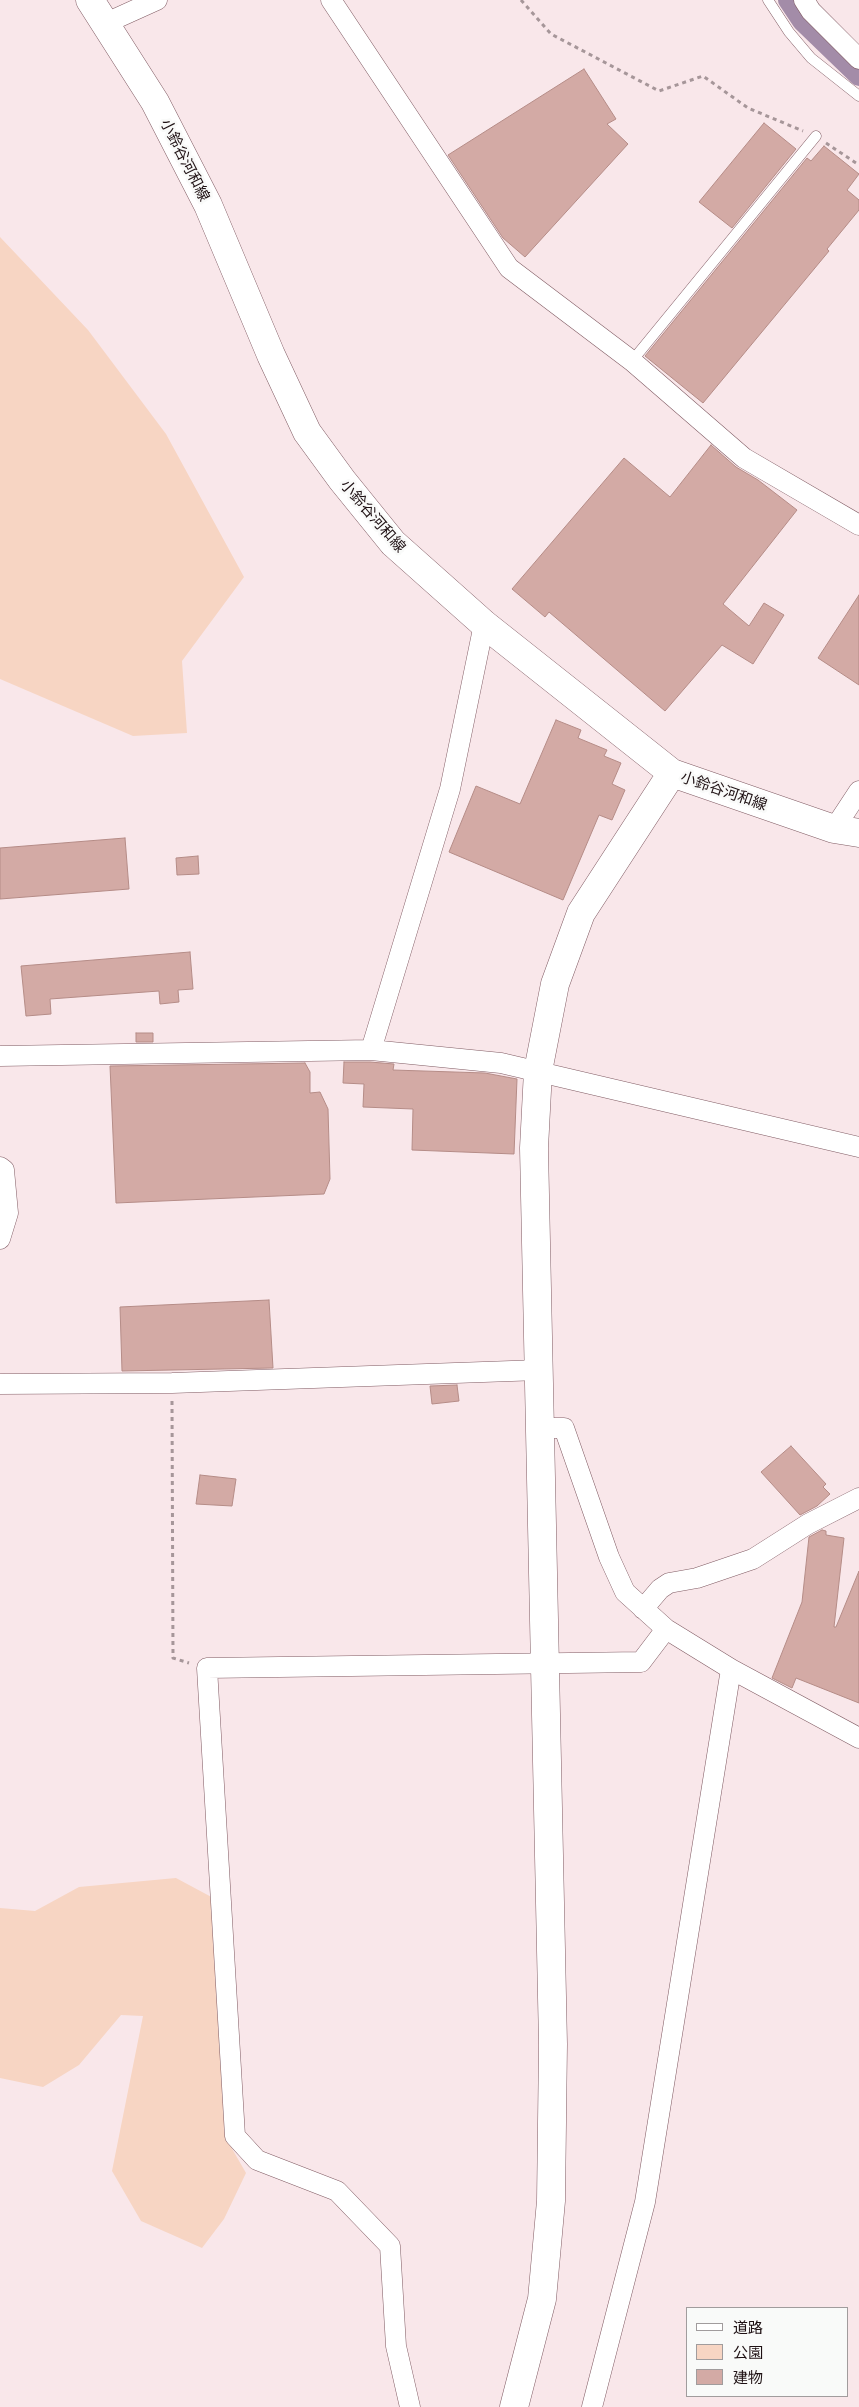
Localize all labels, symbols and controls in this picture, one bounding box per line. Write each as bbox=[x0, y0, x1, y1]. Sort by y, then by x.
street label: 小鈴谷河和線 bbox=[157, 116, 213, 204]
street label: 小鈴谷河和線 bbox=[337, 476, 409, 556]
street label: 小鈴谷河和線 bbox=[679, 768, 769, 814]
legend bbox=[686, 2307, 849, 2397]
text: 道路 bbox=[733, 2319, 763, 2336]
text: 公園 bbox=[733, 2344, 763, 2361]
text: 建物 bbox=[733, 2369, 763, 2386]

